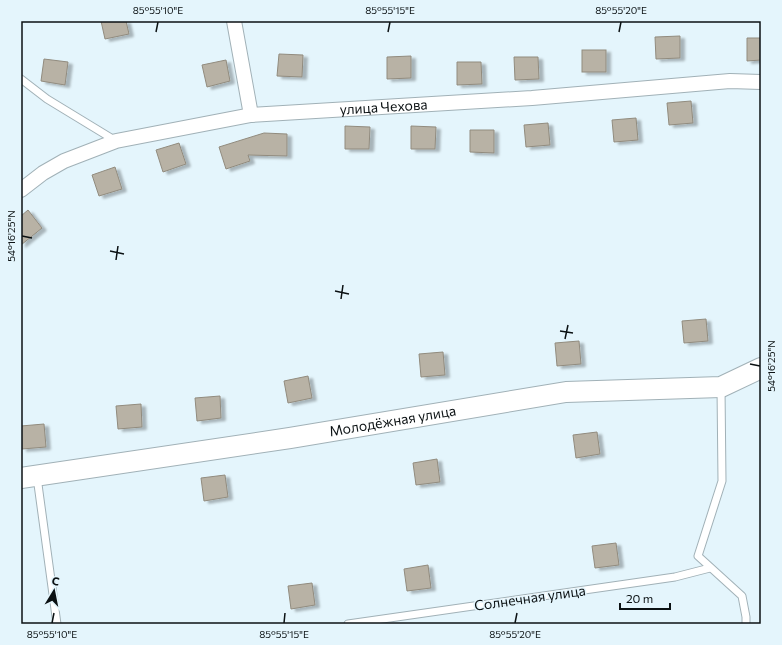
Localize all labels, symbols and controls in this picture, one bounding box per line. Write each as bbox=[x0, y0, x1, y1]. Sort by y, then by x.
text: 85°55'10"E bbox=[133, 4, 183, 16]
text: 85°55'15"E bbox=[365, 4, 415, 16]
text: 85°55'20"E bbox=[595, 4, 647, 16]
street label: улица Чехова bbox=[339, 95, 428, 118]
text: 54°16'25"N bbox=[5, 210, 17, 262]
text: 54°16'25"N bbox=[765, 340, 777, 392]
street label: Молодёжная улица bbox=[328, 401, 457, 439]
north arrow bbox=[34, 571, 74, 611]
text: С bbox=[51, 574, 61, 588]
street label: Солнечная улица bbox=[473, 581, 587, 614]
scale bar bbox=[620, 585, 670, 611]
text: 20 m bbox=[626, 591, 653, 605]
text: 85°55'10"E bbox=[27, 628, 77, 640]
text: 85°55'15"E bbox=[259, 628, 309, 640]
text: 85°55'20"E bbox=[489, 628, 541, 640]

